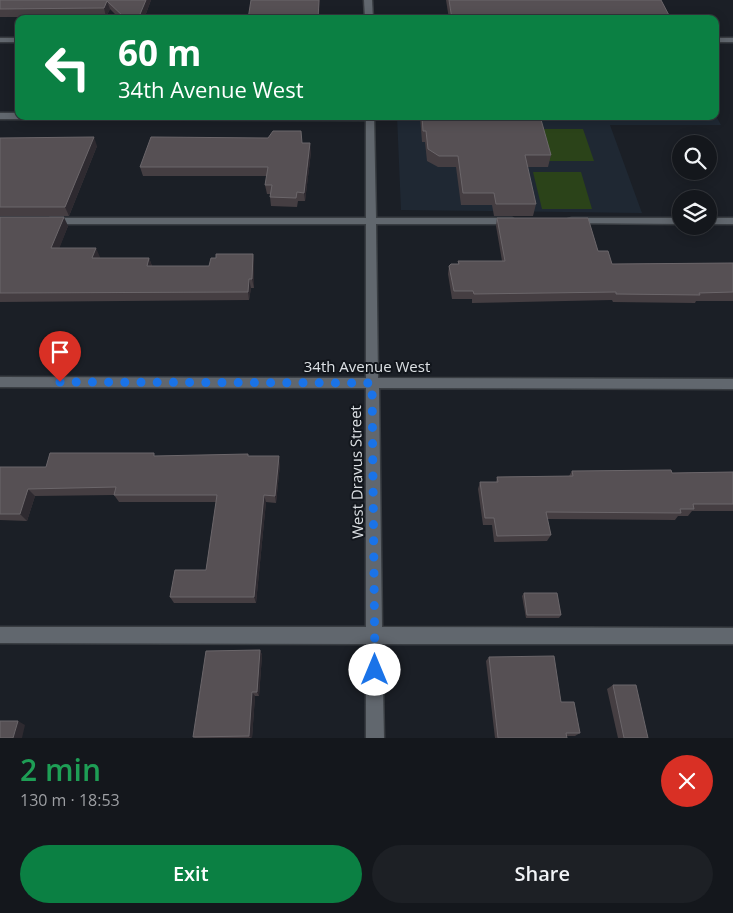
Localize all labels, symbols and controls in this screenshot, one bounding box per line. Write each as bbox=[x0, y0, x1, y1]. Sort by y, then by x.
text: 60 m bbox=[118, 29, 201, 76]
icon: left bbox=[35, 35, 100, 100]
text: 34th Avenue West bbox=[118, 74, 304, 104]
map controls bbox=[672, 135, 717, 235]
button: search bbox=[672, 135, 717, 180]
button: layers bbox=[672, 190, 717, 235]
pin bbox=[39, 331, 81, 382]
icon: arrive bbox=[46, 338, 74, 366]
street label: 34th Avenue West bbox=[304, 356, 430, 376]
street label: West Dravus Street bbox=[345, 405, 367, 539]
position arrow bbox=[348, 643, 400, 695]
text: 2 min bbox=[20, 749, 101, 790]
button: close bbox=[661, 755, 713, 807]
text: 130 m · 18:53 bbox=[20, 789, 120, 811]
button: Exit bbox=[20, 845, 362, 903]
button: Share bbox=[372, 845, 713, 903]

